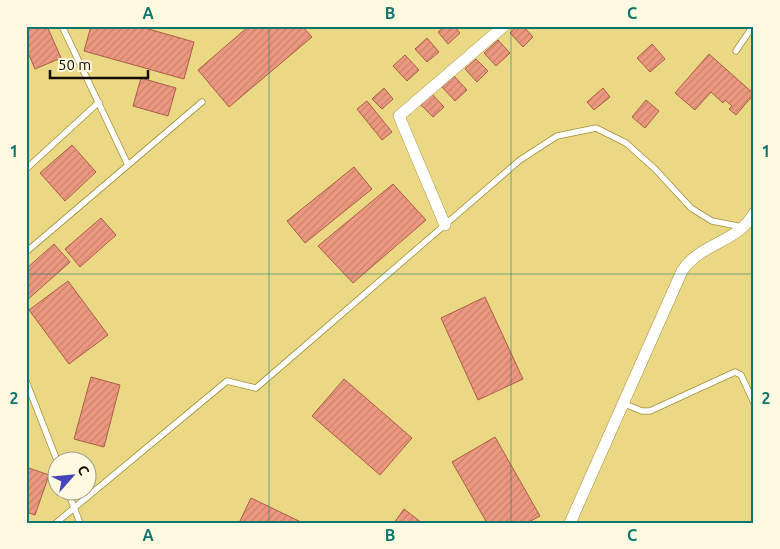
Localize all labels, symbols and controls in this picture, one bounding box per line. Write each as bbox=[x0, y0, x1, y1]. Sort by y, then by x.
text: A bbox=[142, 4, 154, 22]
text: B bbox=[385, 4, 395, 22]
text: C bbox=[627, 4, 637, 22]
scale bar bbox=[50, 48, 148, 80]
text: 50 m bbox=[58, 56, 91, 73]
text: 1 bbox=[9, 142, 19, 160]
text: 1 bbox=[761, 142, 771, 160]
text: 2 bbox=[9, 389, 19, 407]
text: 2 bbox=[761, 389, 771, 407]
north arrow bbox=[48, 452, 98, 502]
text: С bbox=[74, 462, 93, 478]
text: A bbox=[142, 526, 154, 544]
text: B bbox=[385, 526, 395, 544]
text: C bbox=[627, 526, 637, 544]

